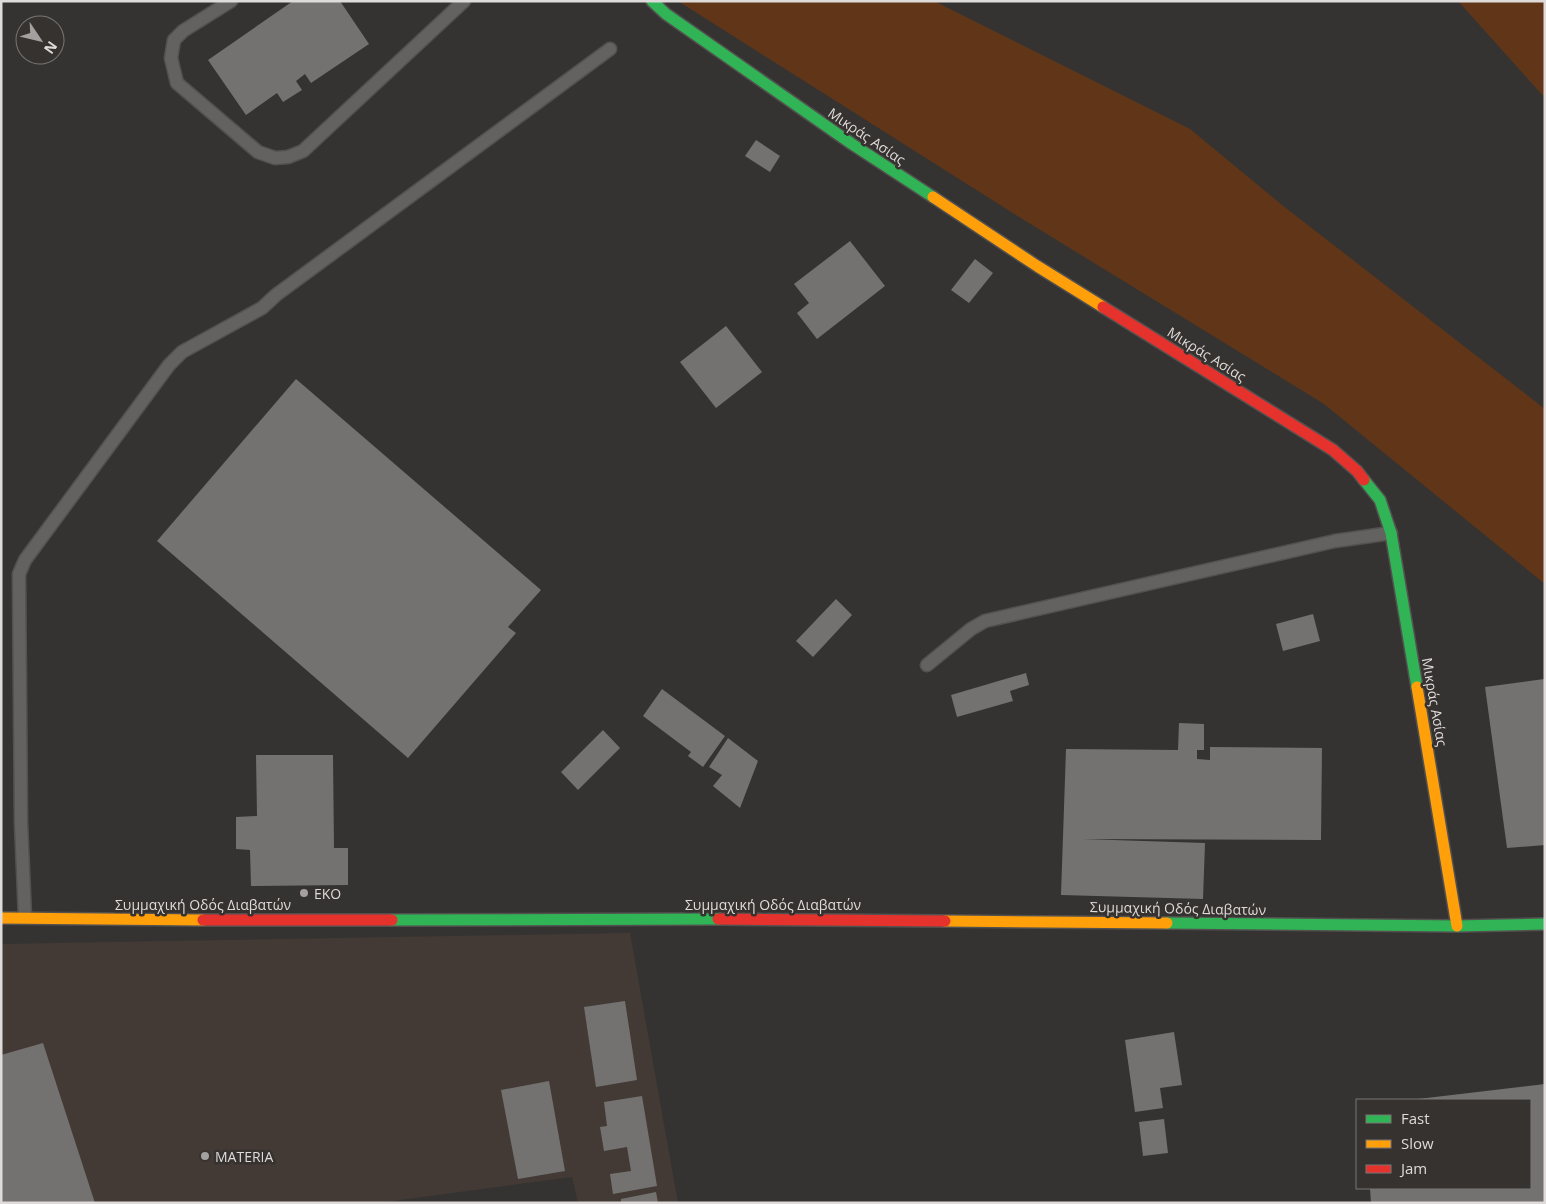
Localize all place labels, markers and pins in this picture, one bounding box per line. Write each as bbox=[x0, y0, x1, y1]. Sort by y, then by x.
place label: EKO bbox=[314, 884, 341, 903]
marker: EKO bbox=[298, 887, 310, 899]
place label: MATERIA bbox=[215, 1147, 273, 1166]
marker: MATERIA bbox=[199, 1150, 211, 1162]

